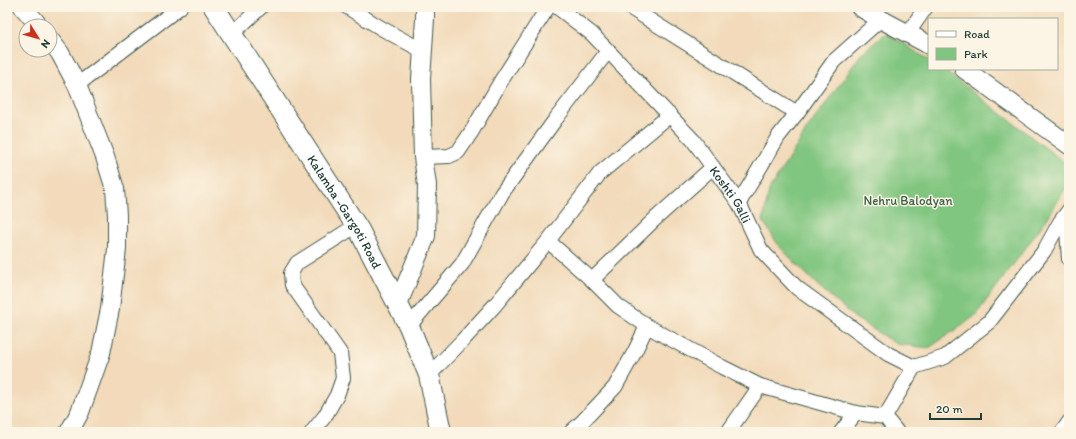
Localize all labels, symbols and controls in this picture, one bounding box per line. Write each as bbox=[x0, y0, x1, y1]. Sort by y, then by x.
north arrow bbox=[18, 18, 58, 58]
legend bbox=[928, 18, 1058, 70]
text: Road bbox=[964, 27, 990, 41]
text: N bbox=[38, 37, 53, 51]
text: Park bbox=[964, 47, 988, 61]
street label: Kalamba -Gargoti Road bbox=[304, 152, 385, 271]
street label: Koshti Galli bbox=[707, 163, 754, 225]
park label: Nehru Balodyan bbox=[863, 193, 953, 208]
scale bar bbox=[930, 395, 981, 421]
text: 20 m bbox=[936, 402, 963, 416]

